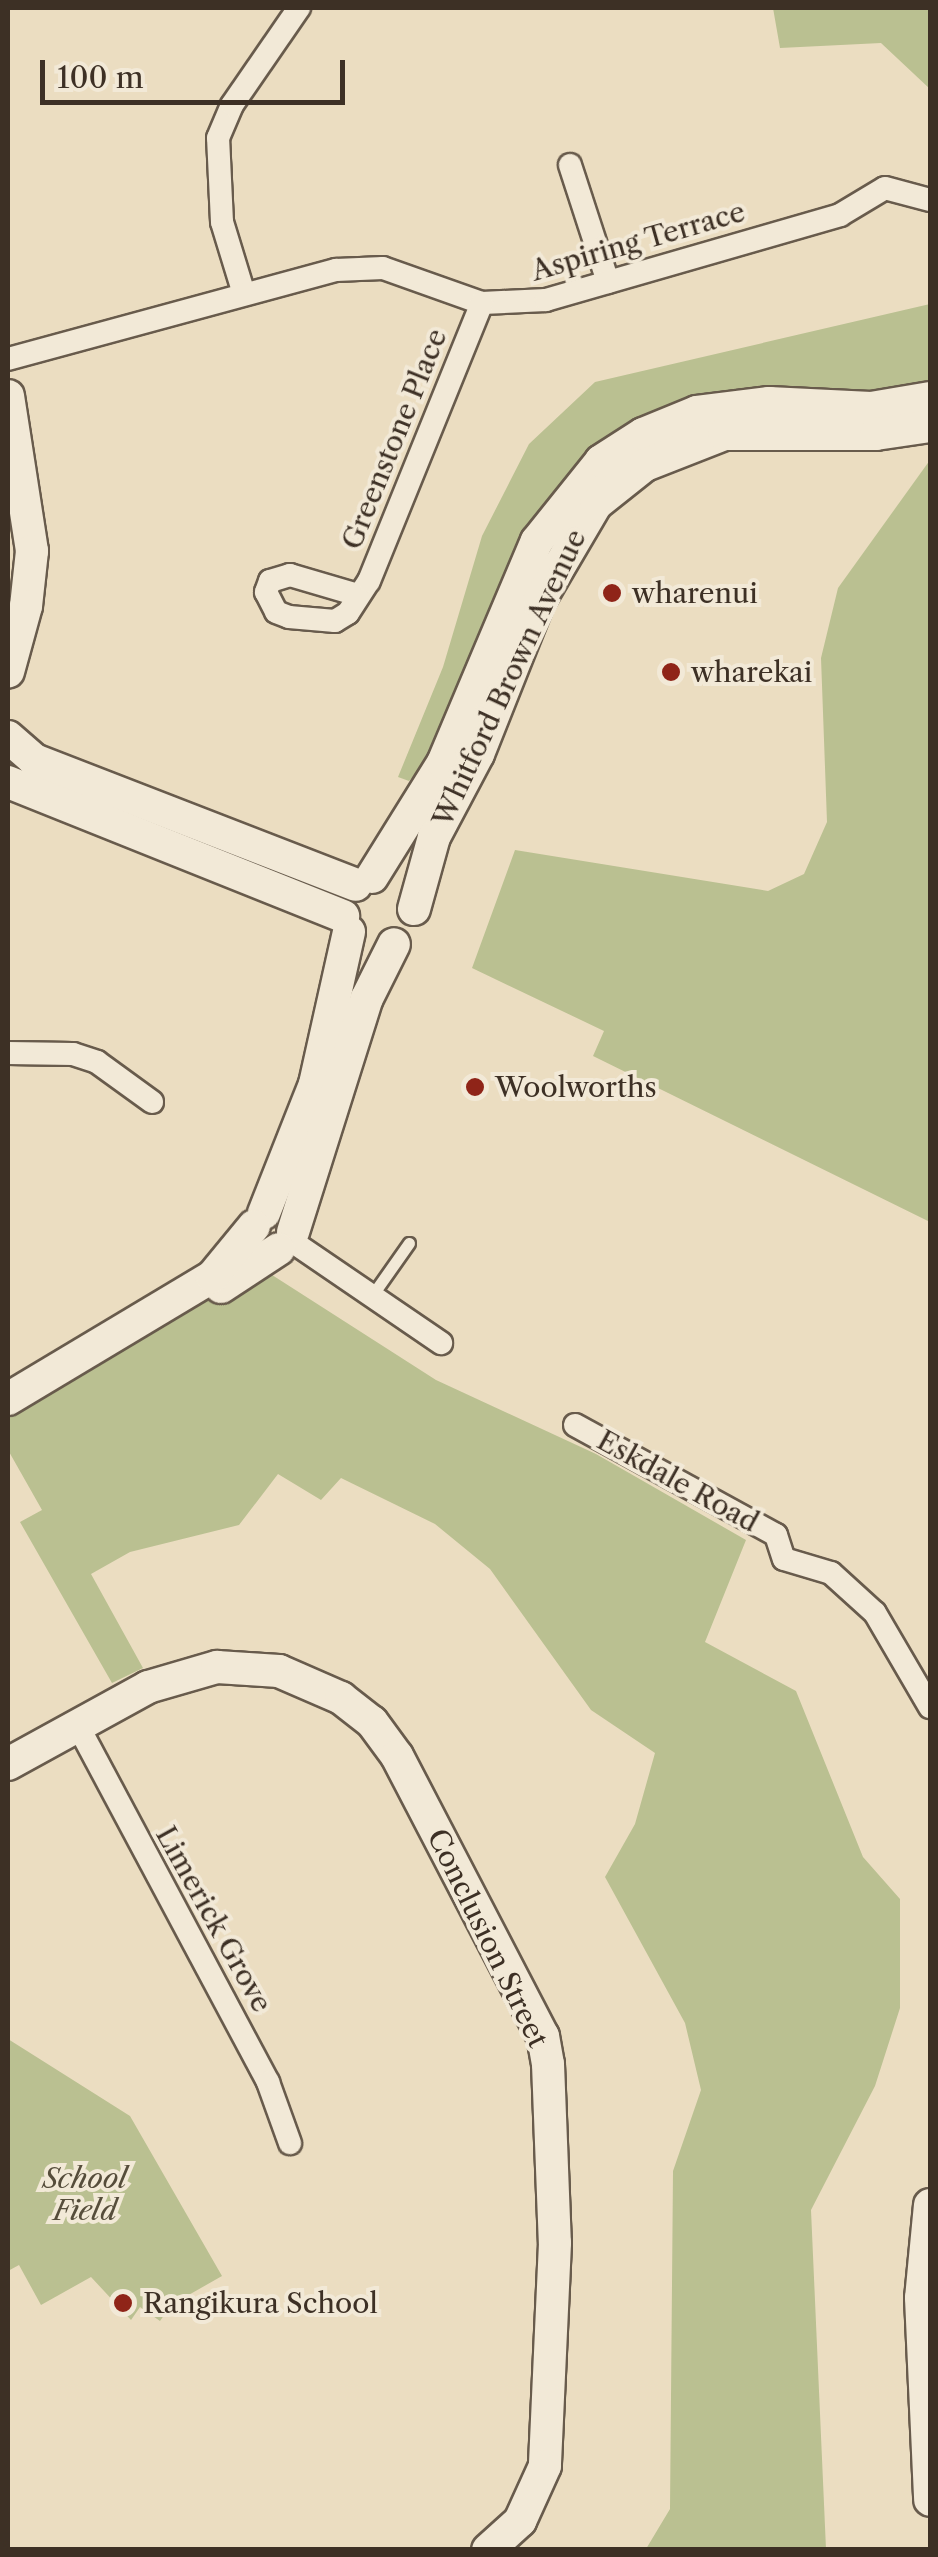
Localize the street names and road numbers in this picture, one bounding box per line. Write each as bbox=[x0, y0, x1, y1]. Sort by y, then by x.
street label: Aspiring Terrace bbox=[527, 194, 749, 288]
street label: Greenstone Place bbox=[334, 324, 454, 554]
street label: Whitford Brown Avenue bbox=[425, 524, 593, 832]
street label: Eskdale Road bbox=[592, 1423, 764, 1539]
street label: Limerick Grove bbox=[149, 1820, 279, 2018]
street label: Conclusion Street bbox=[421, 1823, 555, 2053]

